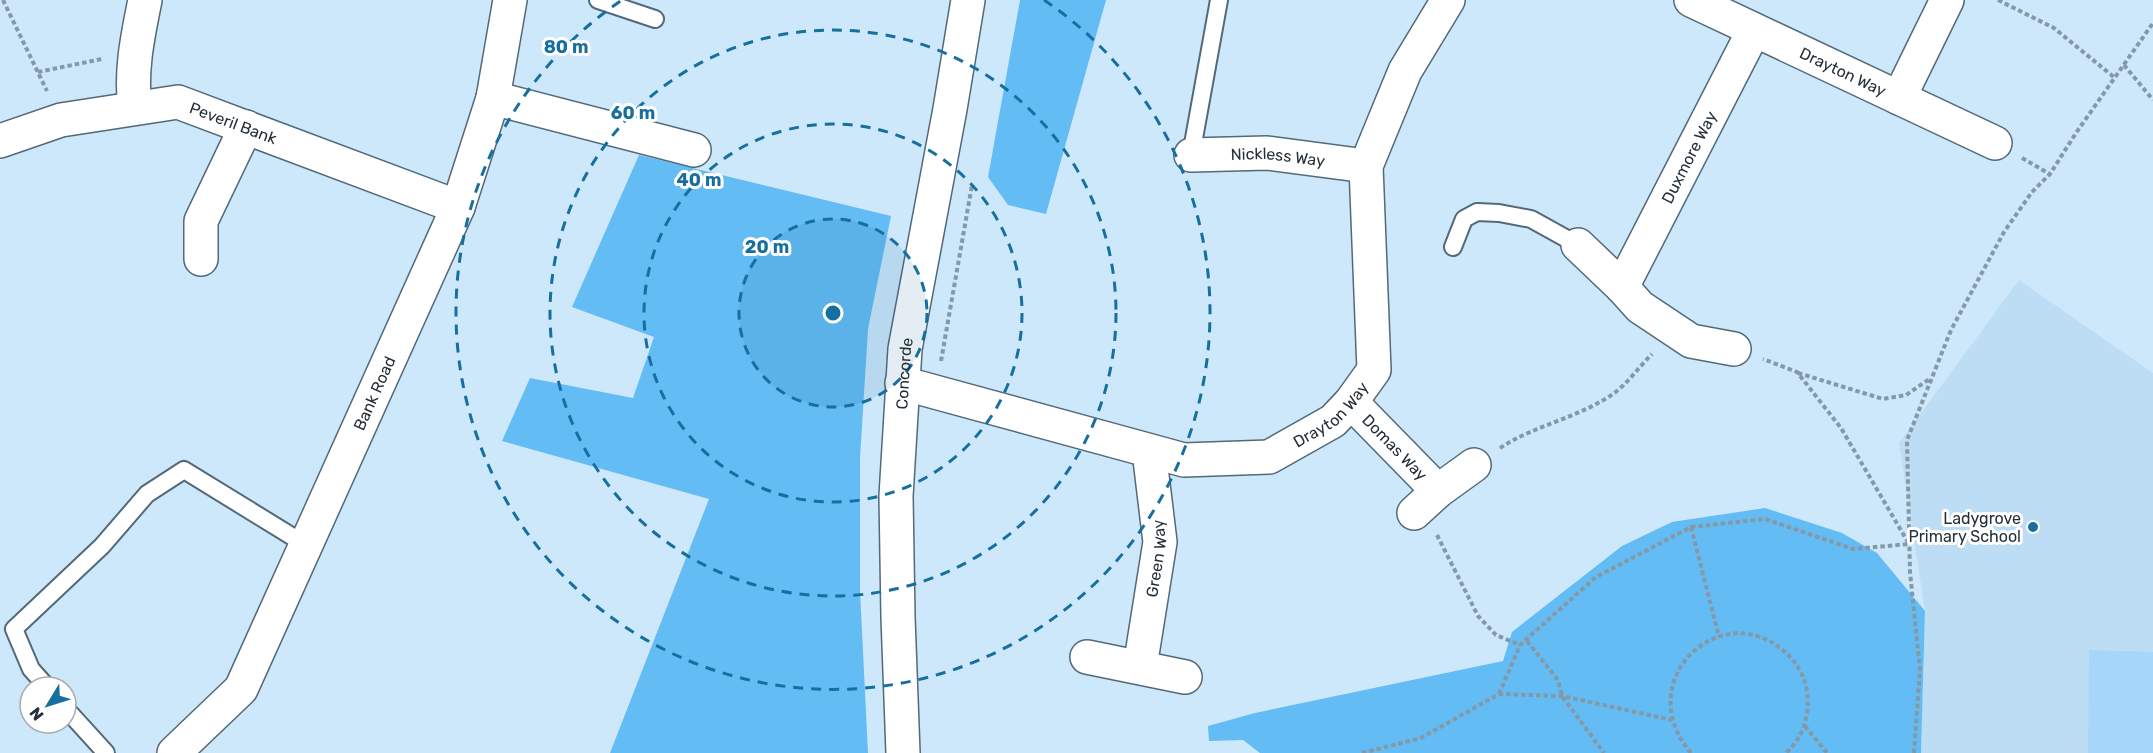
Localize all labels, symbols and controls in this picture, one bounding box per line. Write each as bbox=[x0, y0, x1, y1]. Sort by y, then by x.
text: 80 m bbox=[544, 36, 588, 58]
street label: Drayton Way bbox=[1797, 43, 1889, 100]
street label: Peveril Bank bbox=[187, 98, 280, 148]
text: 60 m bbox=[611, 102, 655, 124]
street label: Duxmore Way bbox=[1657, 108, 1720, 207]
street label: Nickless Way bbox=[1230, 144, 1326, 170]
text: 40 m bbox=[677, 169, 721, 191]
text: 20 m bbox=[745, 236, 789, 258]
centre of rings bbox=[823, 303, 843, 323]
street label: Concorde bbox=[892, 336, 916, 410]
street label: Bank Road bbox=[349, 353, 399, 433]
street label: Drayton Way bbox=[1290, 378, 1372, 451]
street label: Domas Way bbox=[1358, 410, 1432, 484]
place label: Ladygrove Primary School bbox=[1909, 509, 2021, 546]
street label: Green Way bbox=[1142, 518, 1170, 598]
marker: Ladygrove Primary School bbox=[2026, 520, 2040, 534]
north arrow bbox=[18, 675, 78, 735]
text: N bbox=[26, 704, 48, 724]

